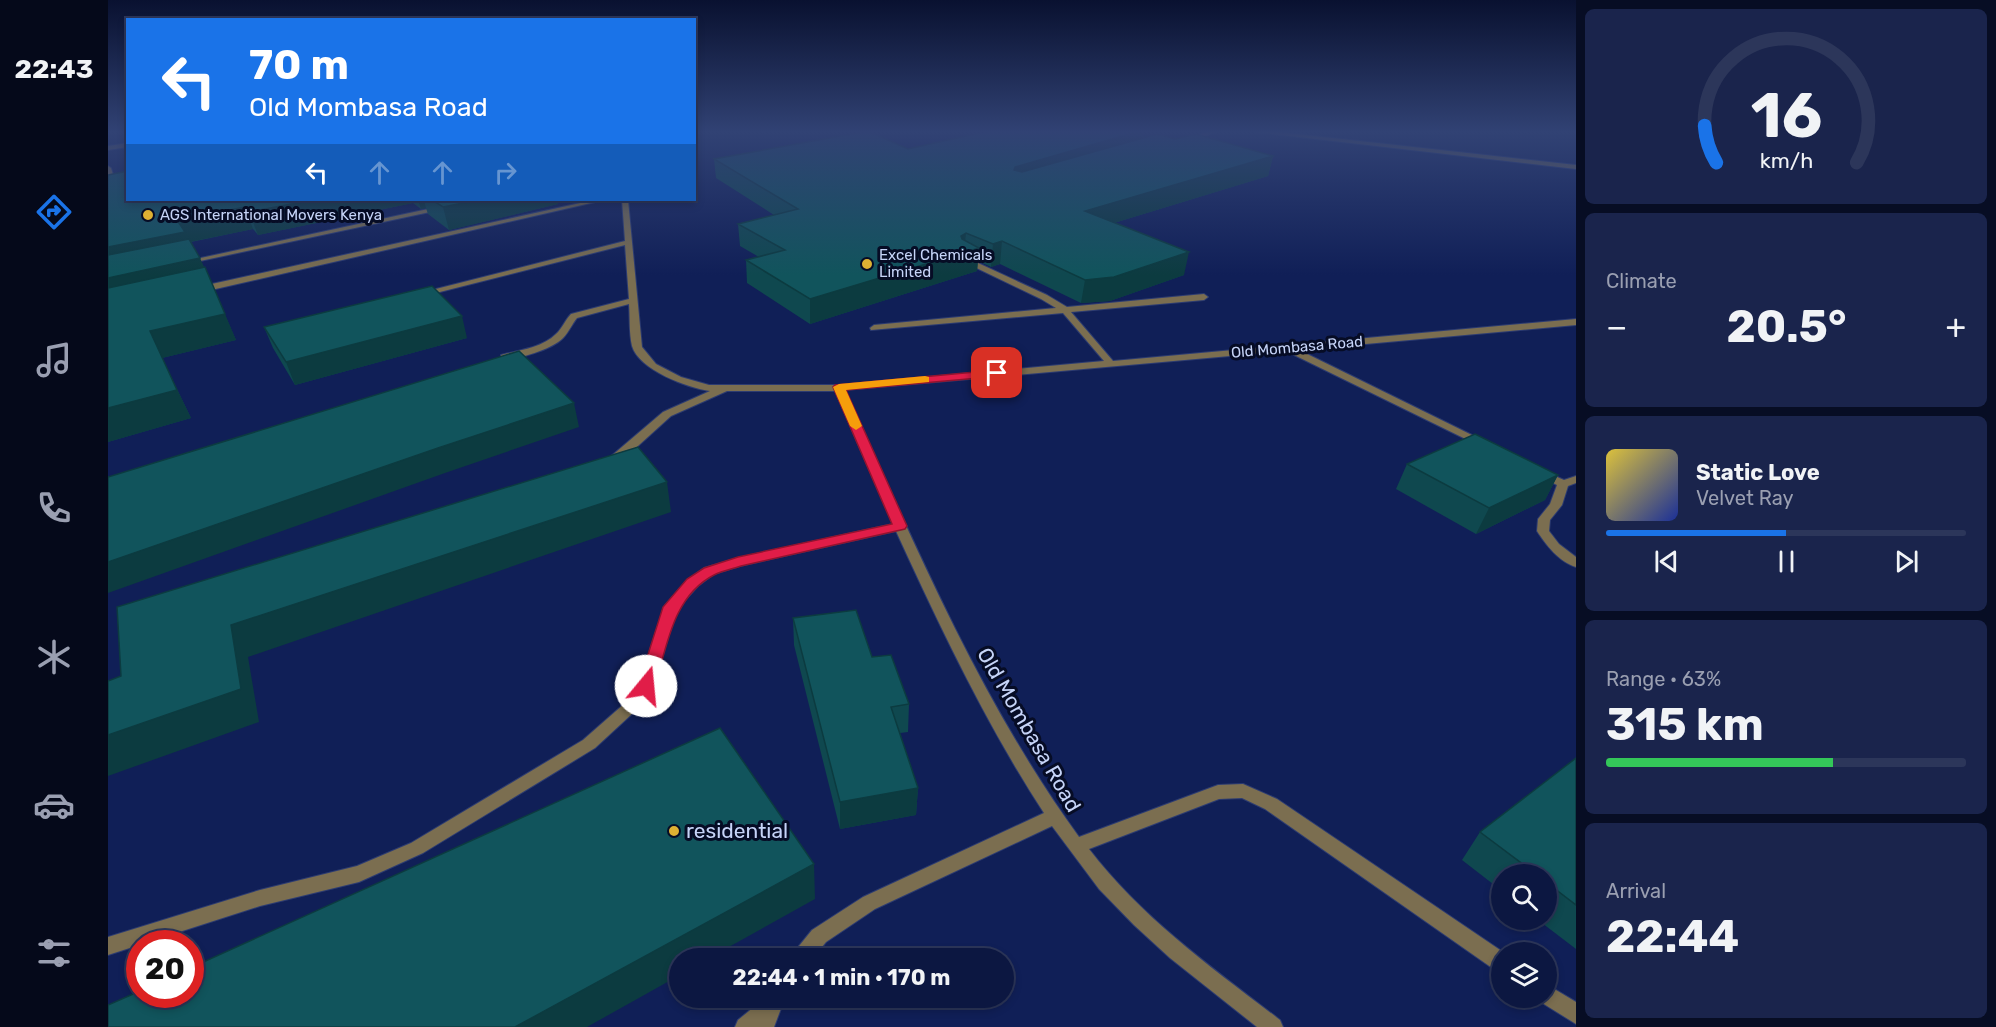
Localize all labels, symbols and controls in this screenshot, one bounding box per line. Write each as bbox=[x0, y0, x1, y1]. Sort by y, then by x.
text: 70 m bbox=[249, 40, 349, 90]
icon: left bbox=[150, 42, 228, 120]
text: 22:43 bbox=[14, 53, 94, 85]
text: 16 bbox=[1750, 79, 1822, 153]
text: Old Mombasa Road bbox=[249, 91, 488, 123]
text: km/h bbox=[1759, 149, 1813, 174]
icon: left bbox=[300, 156, 333, 189]
icon: ahead bbox=[363, 156, 396, 189]
icon: ahead bbox=[426, 156, 459, 189]
icon: right bbox=[489, 156, 522, 189]
icon: directions bbox=[33, 191, 75, 233]
place label: AGS International Movers Kenya bbox=[160, 206, 382, 224]
marker: AGS International Movers Kenya bbox=[141, 208, 155, 222]
place label: Excel Chemicals Limited bbox=[879, 246, 993, 281]
marker: Excel Chemicals Limited bbox=[860, 257, 874, 271]
text: Climate bbox=[1606, 269, 1677, 293]
text: 20.5° bbox=[1727, 300, 1846, 353]
text: − bbox=[1606, 307, 1627, 346]
text: + bbox=[1945, 307, 1966, 346]
street label: Old Mombasa Road bbox=[1230, 332, 1364, 362]
icon: music bbox=[33, 339, 75, 381]
pin bbox=[971, 347, 1022, 398]
icon: arrive bbox=[980, 356, 1013, 389]
text: Static Love bbox=[1696, 459, 1820, 486]
text: Velvet Ray bbox=[1696, 486, 1794, 510]
icon: phone bbox=[33, 487, 75, 529]
icon: previous bbox=[1650, 545, 1683, 578]
icon: pause bbox=[1770, 545, 1803, 578]
icon: next bbox=[1890, 545, 1923, 578]
icon: climate bbox=[33, 636, 75, 678]
street label: Old Mombasa Road bbox=[972, 643, 1087, 816]
position arrow bbox=[614, 654, 678, 718]
text: Range · 63% bbox=[1606, 667, 1721, 691]
text: 315 km bbox=[1606, 698, 1764, 751]
icon: car bbox=[33, 784, 75, 826]
place label: residential bbox=[686, 818, 788, 843]
marker: residential bbox=[667, 824, 681, 838]
map controls bbox=[1491, 864, 1557, 1008]
button: search bbox=[1491, 864, 1557, 930]
text: Arrival bbox=[1606, 879, 1666, 903]
text: 22:44 bbox=[1606, 910, 1739, 963]
speed limit sign: 20 bbox=[126, 930, 204, 1008]
icon: filters bbox=[33, 932, 75, 974]
button: layers bbox=[1491, 942, 1557, 1008]
text: 22:44 · 1 min · 170 m bbox=[733, 964, 950, 991]

